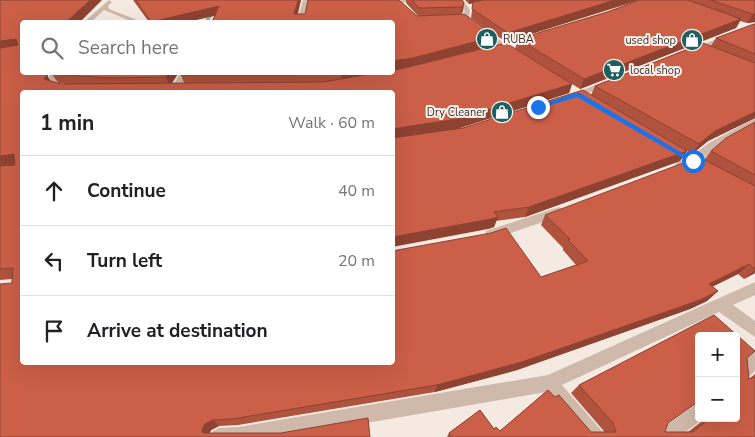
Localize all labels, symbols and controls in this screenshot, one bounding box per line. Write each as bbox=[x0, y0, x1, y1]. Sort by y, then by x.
search box bbox=[20, 20, 395, 75]
shop icon: RUBA bbox=[475, 27, 499, 51]
shop icon: used shop bbox=[680, 28, 704, 52]
place label: RUBA bbox=[503, 32, 534, 47]
place label: used shop bbox=[625, 33, 676, 48]
icon: search bbox=[38, 34, 66, 62]
text: Search here bbox=[78, 35, 179, 61]
supermarket icon: local shop bbox=[602, 58, 626, 82]
place label: local shop bbox=[630, 63, 680, 78]
route end bbox=[527, 96, 550, 119]
shop icon: Dry Cleaner bbox=[490, 100, 514, 124]
place label: Dry Cleaner bbox=[427, 105, 486, 120]
text: 1 min bbox=[40, 109, 94, 137]
text: Walk · 60 m bbox=[288, 112, 375, 134]
route start bbox=[682, 150, 705, 173]
icon: ahead bbox=[40, 177, 68, 205]
text: Continue bbox=[87, 178, 166, 204]
text: 40 m bbox=[338, 180, 375, 202]
icon: left bbox=[40, 247, 68, 275]
text: Turn left bbox=[87, 248, 162, 274]
text: 20 m bbox=[338, 250, 375, 272]
icon: arrive bbox=[40, 317, 68, 345]
text: Arrive at destination bbox=[87, 318, 268, 344]
map controls bbox=[695, 332, 740, 422]
button: + bbox=[695, 332, 740, 377]
button: − bbox=[695, 377, 740, 422]

